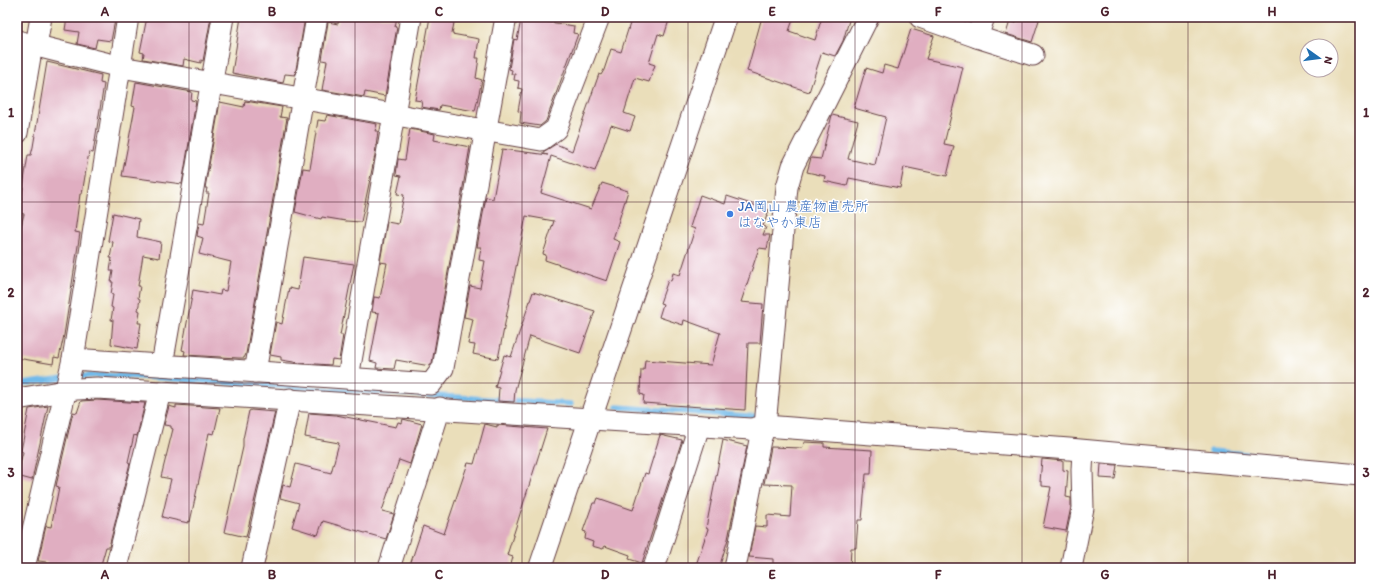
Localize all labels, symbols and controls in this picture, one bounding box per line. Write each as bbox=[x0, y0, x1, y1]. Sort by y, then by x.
text: A bbox=[100, 4, 110, 19]
text: B bbox=[268, 4, 277, 19]
text: C bbox=[435, 4, 444, 19]
text: D bbox=[601, 4, 610, 19]
text: E bbox=[768, 4, 776, 19]
text: F bbox=[935, 4, 942, 19]
text: G bbox=[1101, 4, 1110, 19]
text: H bbox=[1268, 4, 1277, 19]
north arrow bbox=[1299, 38, 1339, 78]
text: N bbox=[1321, 55, 1335, 65]
text: 1 bbox=[8, 105, 14, 120]
text: 1 bbox=[1363, 105, 1369, 120]
place label: JA岡山 農産物直売所 はなやか東店 bbox=[738, 198, 869, 231]
marker: JA岡山 農産物直売所 はなやか東店 bbox=[725, 209, 735, 219]
text: 2 bbox=[8, 285, 15, 300]
text: 2 bbox=[1363, 285, 1370, 300]
text: 3 bbox=[7, 465, 15, 480]
text: 3 bbox=[1362, 465, 1370, 480]
text: A bbox=[100, 567, 110, 582]
text: B bbox=[268, 567, 277, 582]
text: C bbox=[435, 567, 444, 582]
text: D bbox=[601, 567, 610, 582]
text: E bbox=[768, 567, 776, 582]
text: F bbox=[935, 567, 942, 582]
text: G bbox=[1101, 567, 1110, 582]
text: H bbox=[1268, 567, 1277, 582]

